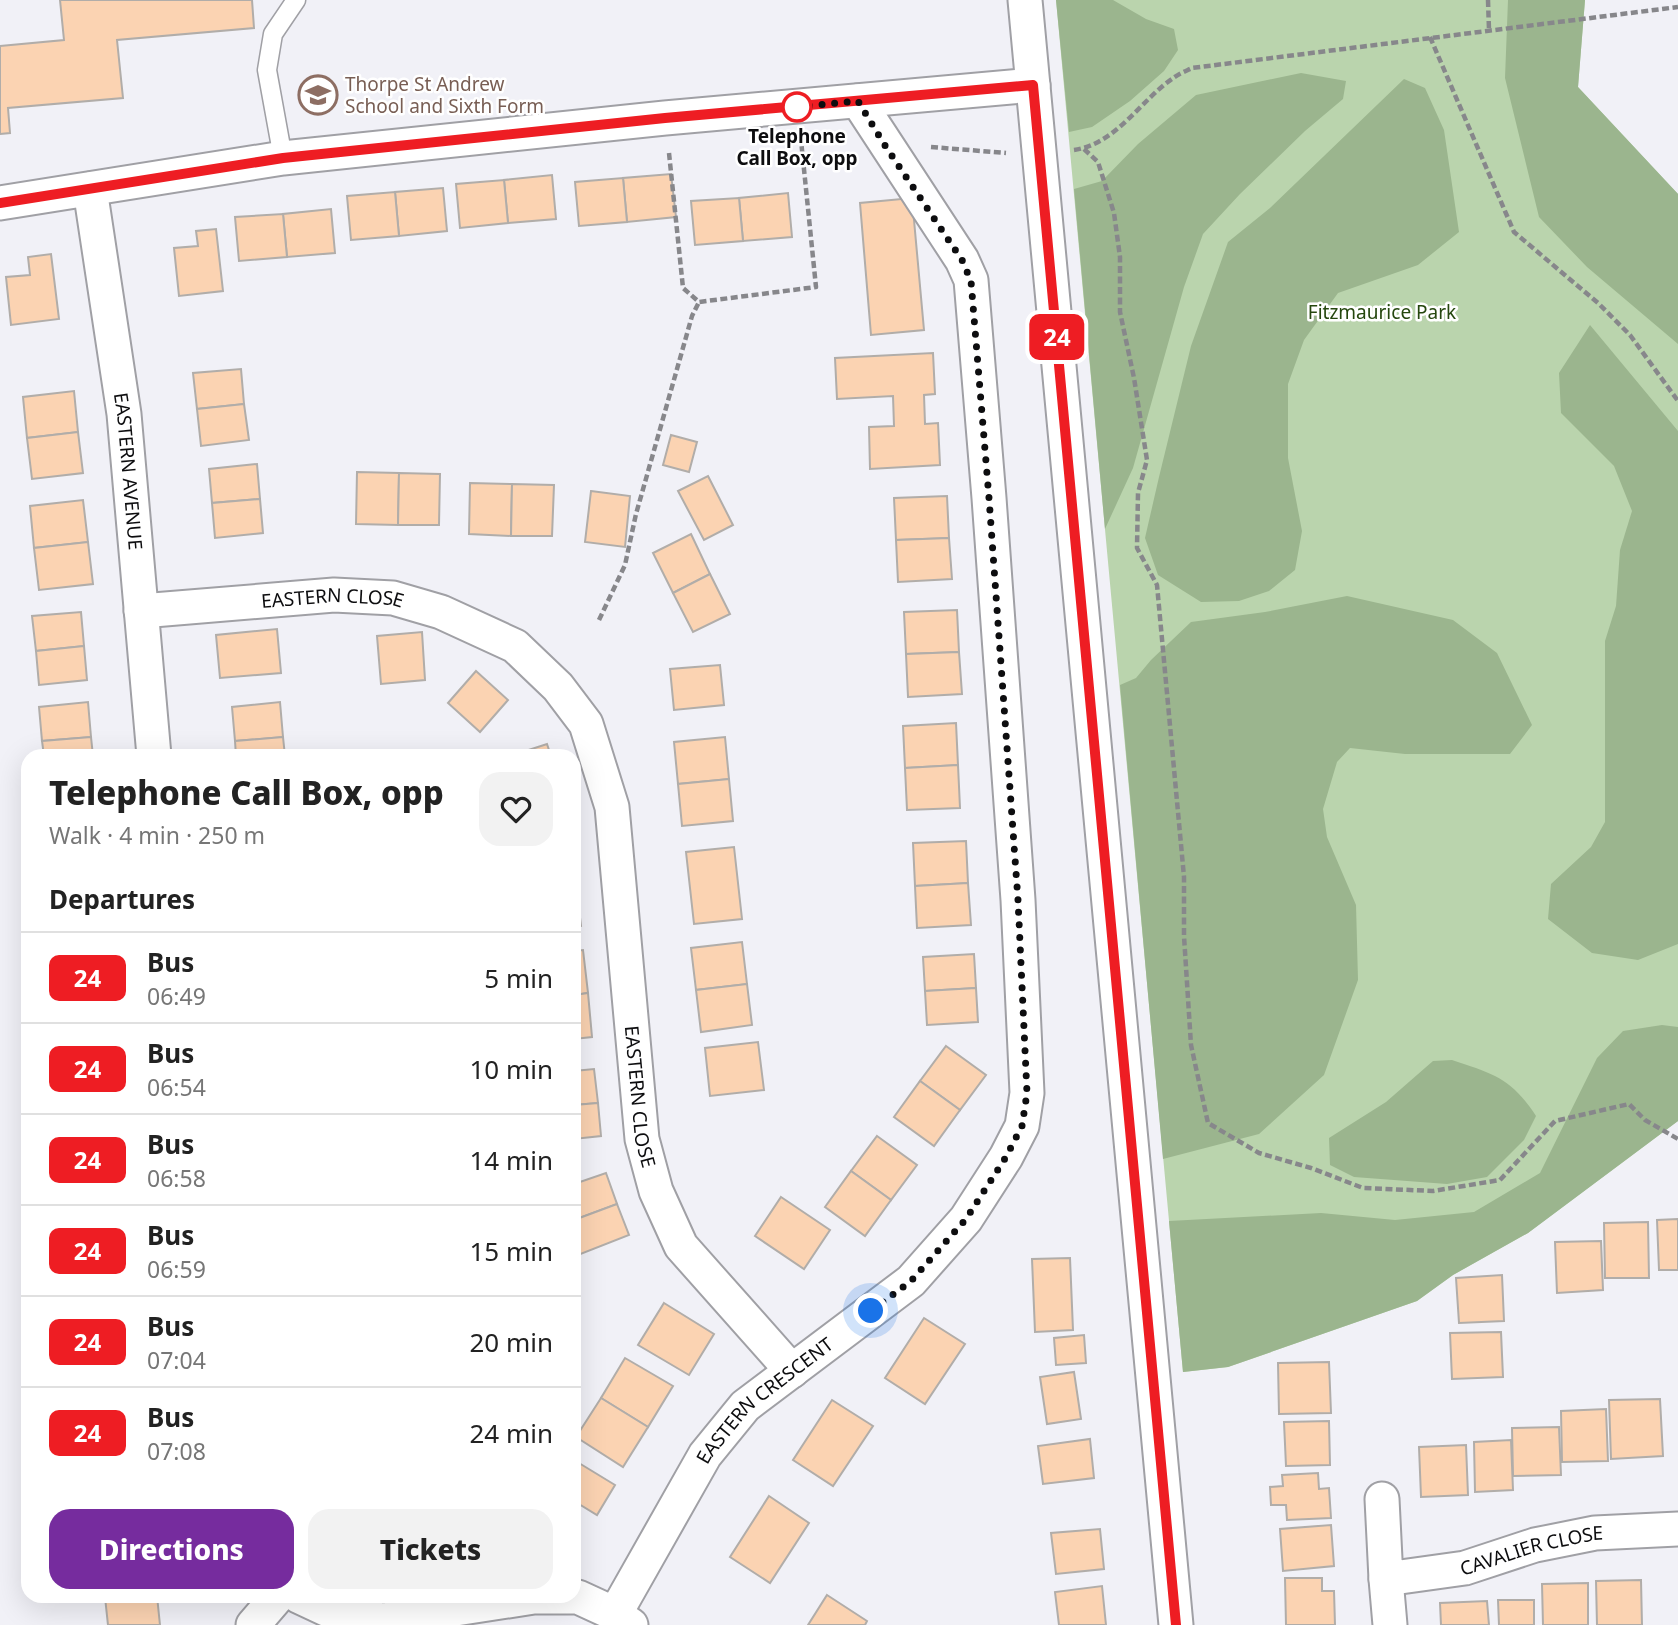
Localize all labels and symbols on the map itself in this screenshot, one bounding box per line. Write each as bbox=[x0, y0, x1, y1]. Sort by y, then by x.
place label: Thorpe St Andrew School and Sixth Form bbox=[345, 71, 544, 119]
school or university icon: Thorpe St Andrew School and Sixth Form bbox=[297, 74, 339, 116]
marker: Telephone Call Box, opp bbox=[782, 92, 812, 122]
place label: Telephone Call Box, opp bbox=[736, 123, 858, 171]
park label: Fitzmaurice Park bbox=[1308, 299, 1456, 325]
line badge: 24 bbox=[1026, 314, 1088, 360]
street label: EASTERN AVENUE bbox=[108, 391, 149, 551]
street label: EASTERN CLOSE bbox=[260, 582, 407, 614]
street label: EASTERN CLOSE bbox=[619, 1024, 662, 1171]
your location bbox=[853, 1293, 888, 1328]
street label: EASTERN CRESCENT bbox=[690, 1331, 839, 1468]
street label: CAVALIER CLOSE bbox=[1457, 1520, 1604, 1582]

